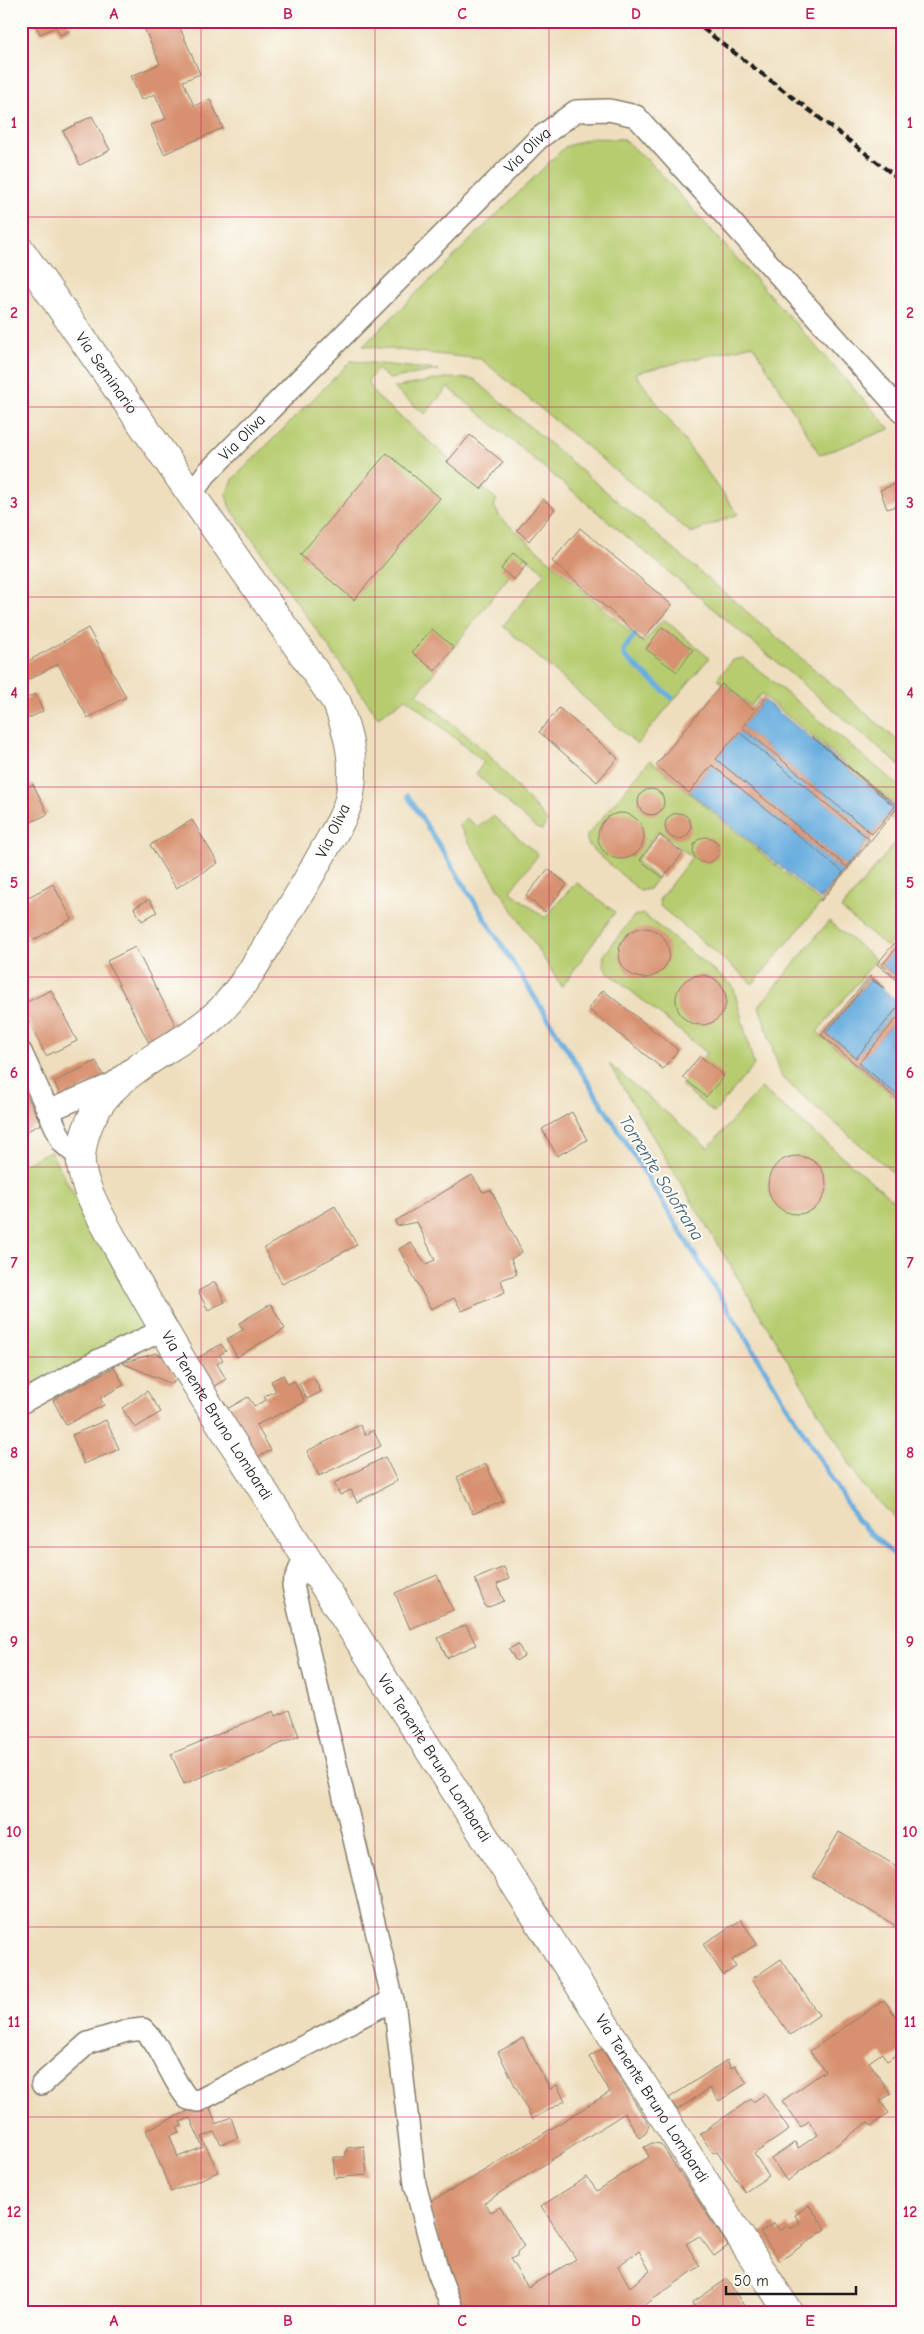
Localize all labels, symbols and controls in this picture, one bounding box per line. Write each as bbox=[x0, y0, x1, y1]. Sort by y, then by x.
text: A bbox=[110, 5, 119, 23]
text: B bbox=[283, 5, 293, 23]
text: C bbox=[457, 5, 467, 23]
text: D bbox=[631, 5, 641, 23]
text: E bbox=[805, 5, 815, 23]
text: 1 bbox=[11, 114, 17, 132]
text: 1 bbox=[907, 114, 913, 132]
street label: Via Oliva bbox=[500, 124, 554, 177]
text: 2 bbox=[10, 304, 18, 322]
text: 2 bbox=[906, 304, 914, 322]
street label: Via Seminario bbox=[72, 329, 141, 417]
street label: Via Oliva bbox=[215, 411, 269, 464]
text: 3 bbox=[10, 494, 18, 512]
text: 3 bbox=[906, 494, 914, 512]
text: 4 bbox=[10, 684, 18, 702]
text: 4 bbox=[906, 684, 914, 702]
street label: Via Oliva bbox=[312, 801, 354, 861]
text: 5 bbox=[10, 874, 18, 892]
text: 5 bbox=[906, 874, 914, 892]
text: 6 bbox=[10, 1064, 18, 1082]
text: 6 bbox=[906, 1064, 914, 1082]
water label: Torrente Solofrana bbox=[614, 1112, 708, 1244]
text: 7 bbox=[10, 1254, 18, 1272]
text: 7 bbox=[906, 1254, 914, 1272]
street label: Via Tenente Bruno Lombardi bbox=[158, 1328, 276, 1503]
text: 8 bbox=[10, 1444, 18, 1462]
text: 8 bbox=[906, 1444, 914, 1462]
text: 9 bbox=[10, 1633, 18, 1651]
text: 9 bbox=[906, 1633, 914, 1651]
street label: Via Tenente Bruno Lombardi bbox=[374, 1671, 495, 1845]
text: 10 bbox=[6, 1823, 22, 1841]
text: 10 bbox=[902, 1823, 918, 1841]
street label: Via Tenente Bruno Lombardi bbox=[592, 2011, 712, 2186]
text: 11 bbox=[8, 2013, 20, 2031]
text: 11 bbox=[904, 2013, 916, 2031]
text: 12 bbox=[7, 2203, 21, 2221]
text: 12 bbox=[903, 2203, 917, 2221]
scale bar bbox=[726, 2264, 856, 2296]
text: 50 m bbox=[734, 2272, 769, 2290]
text: A bbox=[110, 2312, 119, 2330]
text: B bbox=[283, 2312, 293, 2330]
text: C bbox=[457, 2312, 467, 2330]
text: D bbox=[631, 2312, 641, 2330]
text: E bbox=[805, 2312, 815, 2330]

